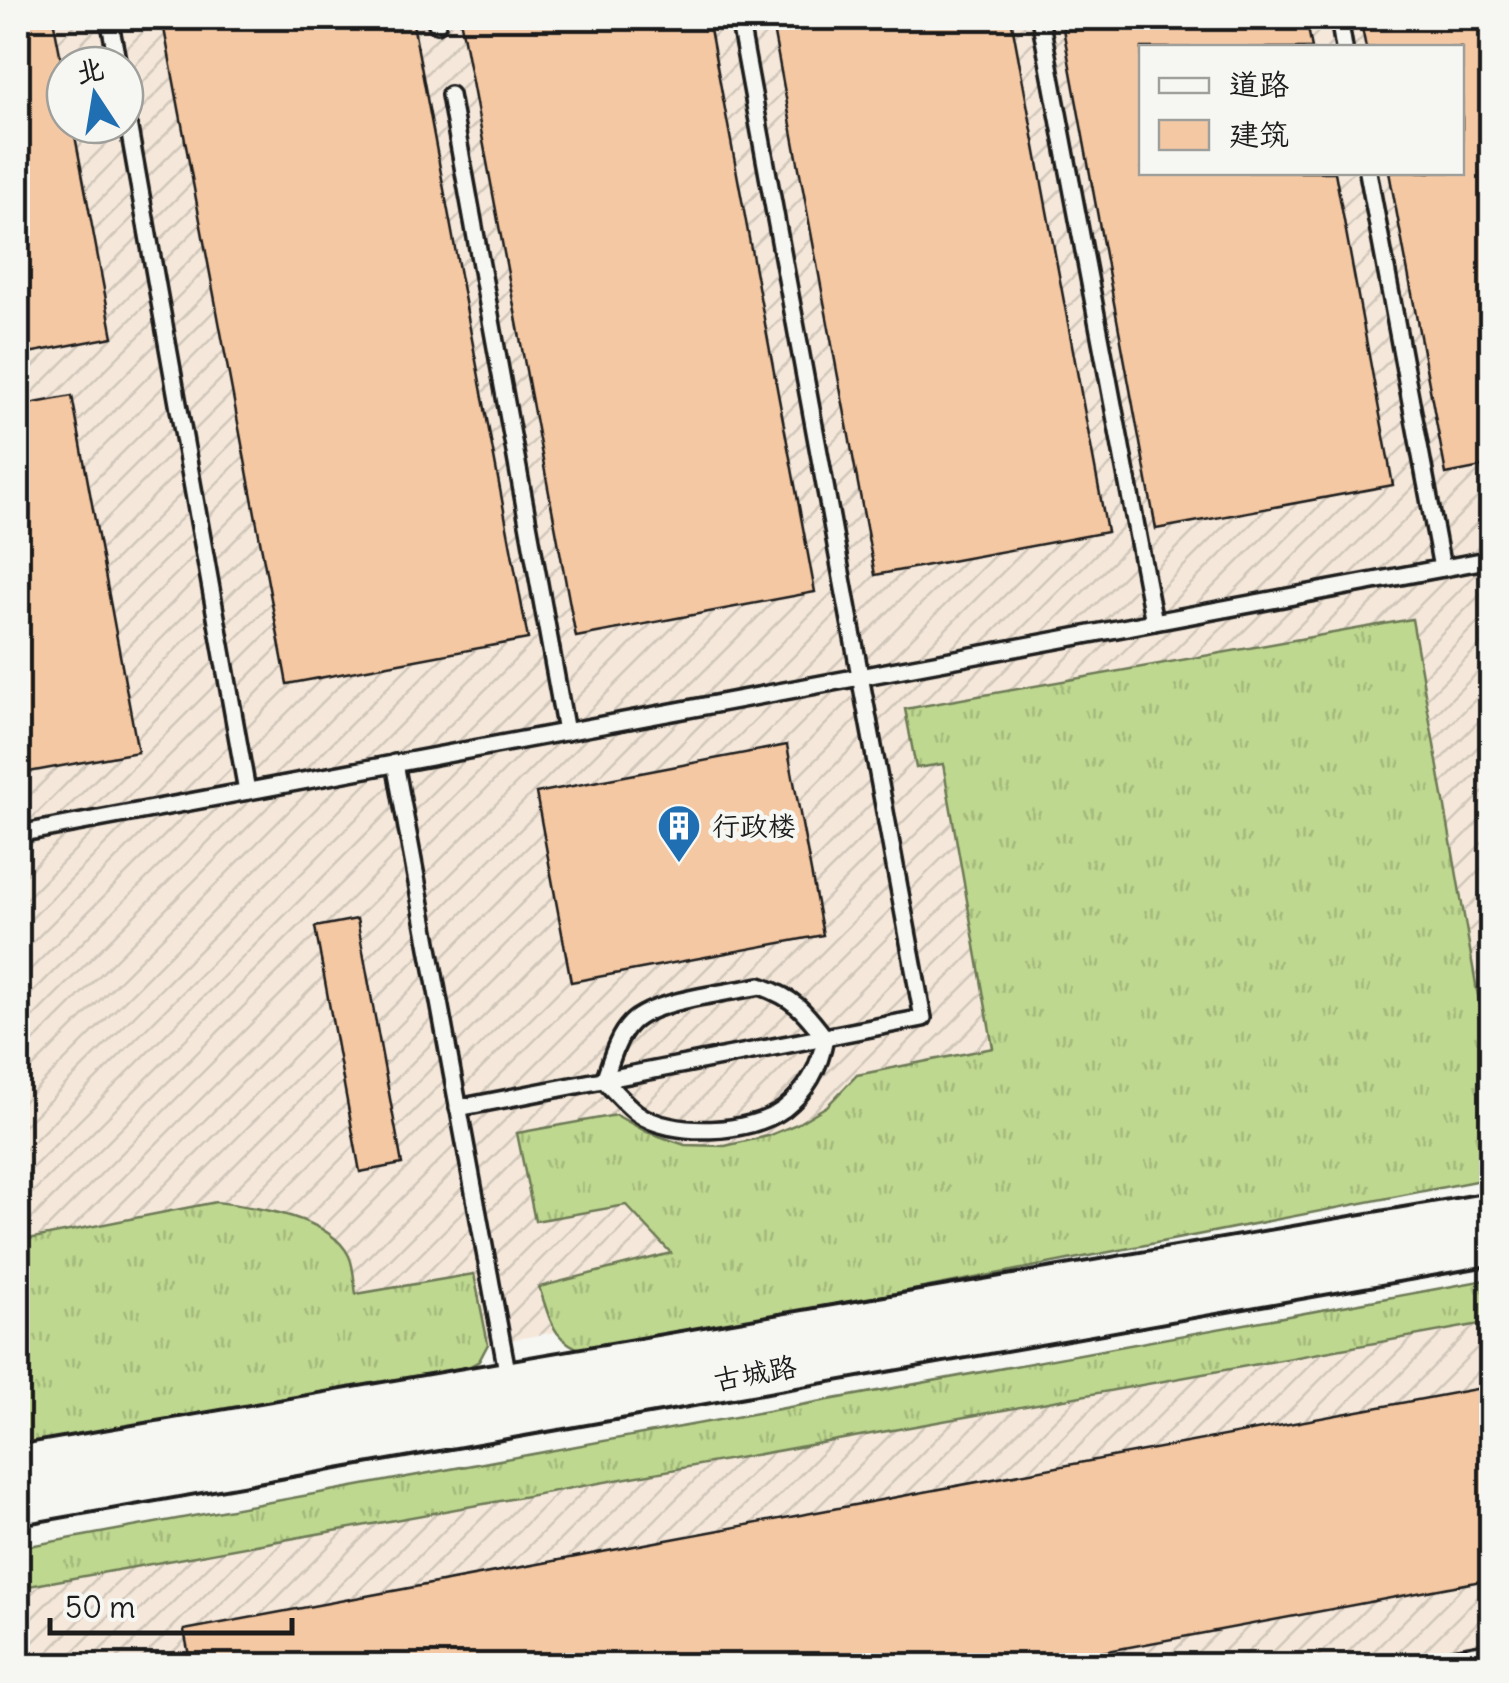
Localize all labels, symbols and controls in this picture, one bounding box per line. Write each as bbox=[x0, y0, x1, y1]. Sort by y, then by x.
north arrow bbox=[45, 45, 145, 145]
legend bbox=[1139, 45, 1464, 175]
text: 北 bbox=[72, 50, 107, 91]
text: 道路 bbox=[1229, 65, 1289, 103]
text: 建筑 bbox=[1229, 115, 1289, 153]
building icon: 行政楼 bbox=[656, 803, 702, 864]
place label: 行政楼 bbox=[712, 808, 796, 844]
street label: 古城路 bbox=[711, 1348, 799, 1398]
scale bar bbox=[50, 1573, 292, 1635]
text: 50 m bbox=[65, 1588, 135, 1626]

